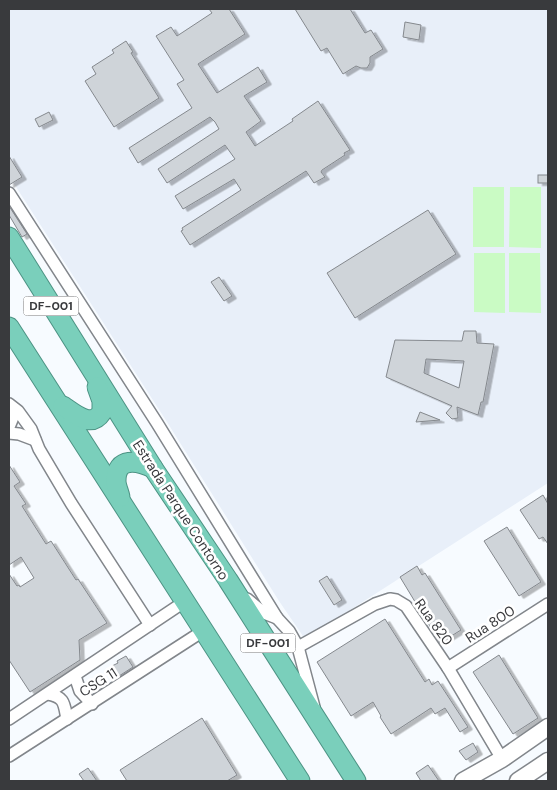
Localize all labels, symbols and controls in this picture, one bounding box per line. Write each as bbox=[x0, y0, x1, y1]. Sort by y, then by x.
road number: DF-001 bbox=[23, 296, 78, 316]
street label: Estrada Parque Contorno bbox=[129, 437, 233, 583]
street label: Rua 820 bbox=[411, 595, 457, 649]
street label: Rua 800 bbox=[462, 601, 518, 647]
road number: DF-001 bbox=[240, 634, 296, 652]
street label: CSG 11 bbox=[76, 663, 120, 701]

